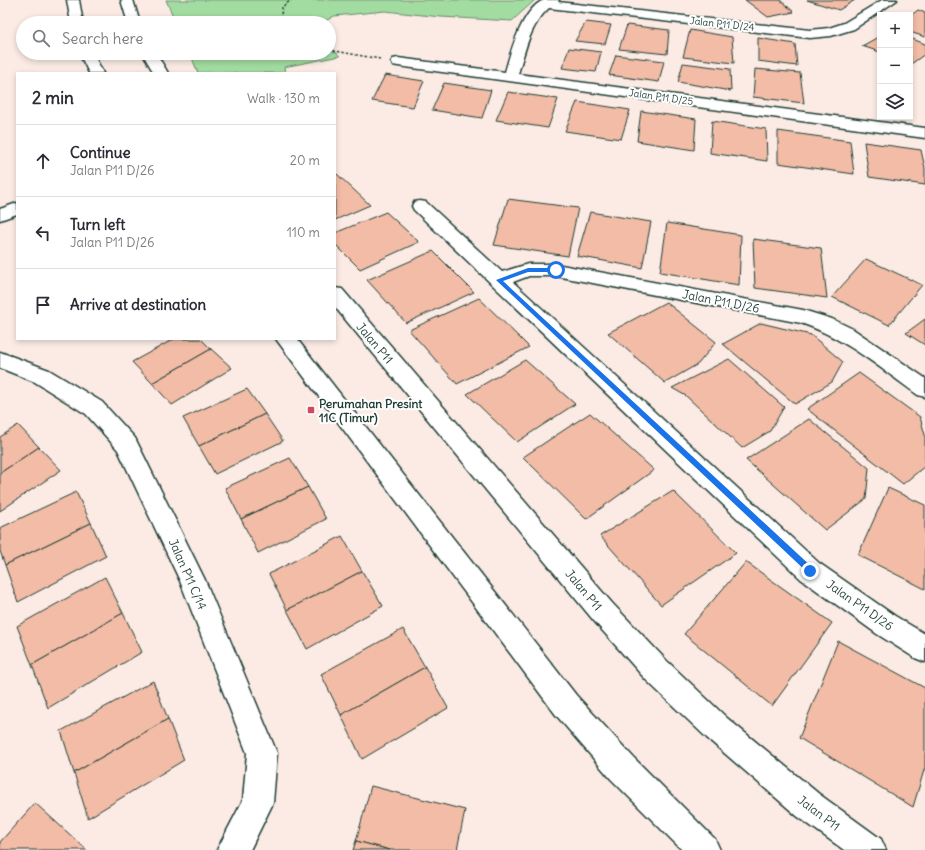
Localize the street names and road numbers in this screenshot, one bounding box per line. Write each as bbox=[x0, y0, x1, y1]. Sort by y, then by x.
street label: Jalan P11 D/24 bbox=[689, 14, 755, 34]
street label: Jalan P11 D/25 bbox=[628, 86, 694, 108]
street label: Jalan P11 D/26 bbox=[681, 286, 761, 316]
street label: Jalan P11 bbox=[354, 319, 396, 367]
street label: Jalan P11 C/14 bbox=[166, 536, 210, 612]
street label: Jalan P11 bbox=[563, 566, 605, 614]
street label: Jalan P11 D/26 bbox=[824, 576, 896, 634]
street label: Jalan P11 bbox=[795, 792, 843, 834]

